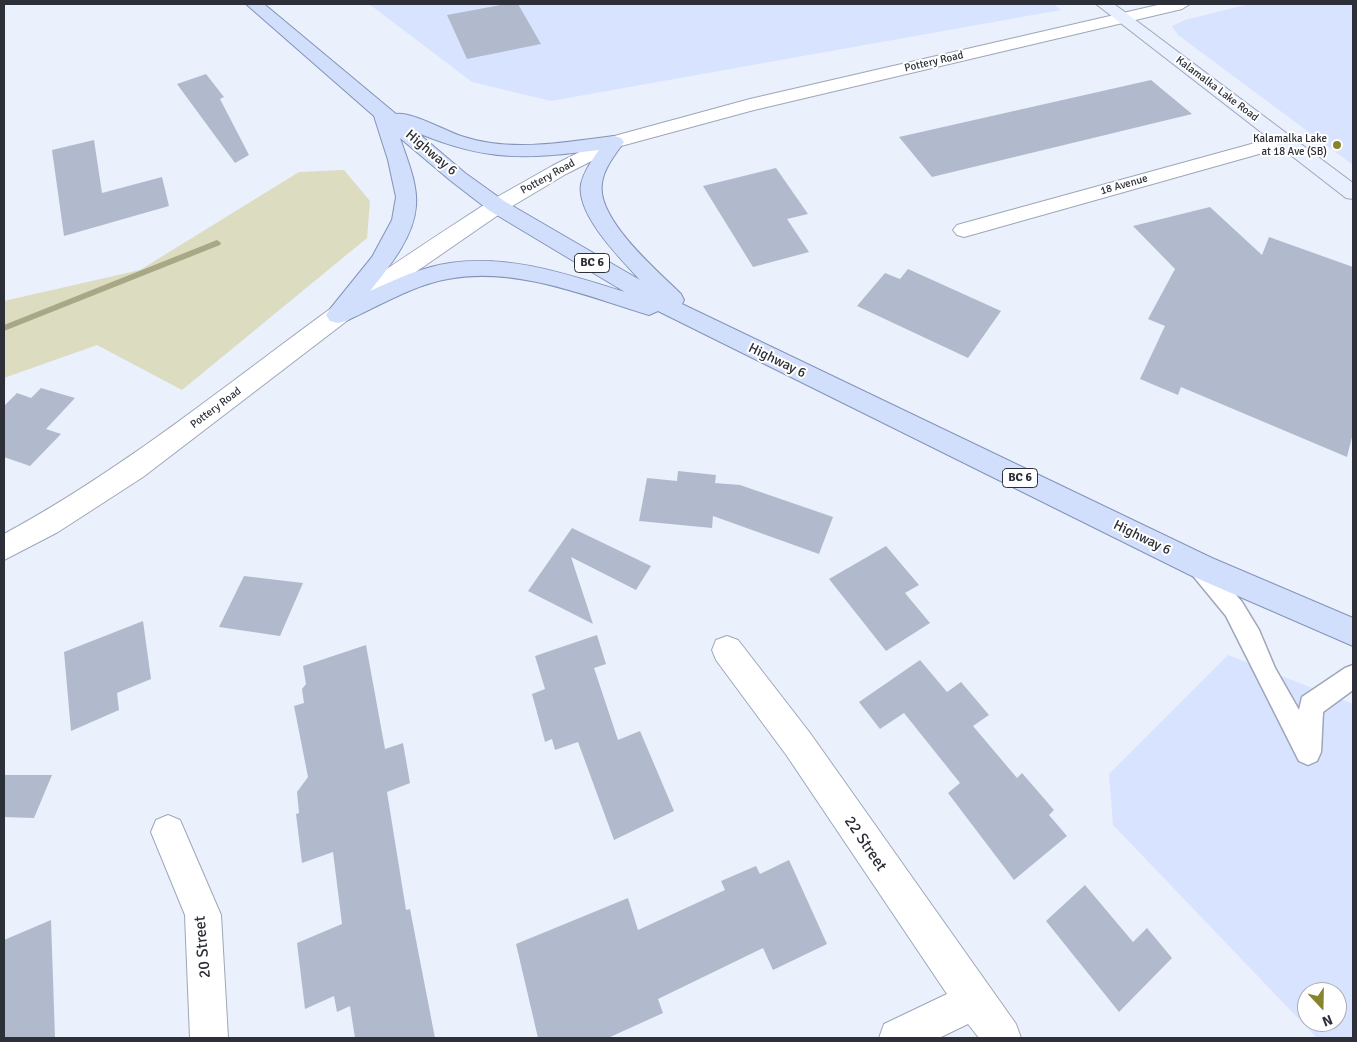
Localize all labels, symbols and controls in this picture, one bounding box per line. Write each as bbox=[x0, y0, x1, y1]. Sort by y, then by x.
street label: Pottery Road bbox=[903, 49, 965, 75]
street label: Kalamalka Lake Road bbox=[1173, 54, 1261, 124]
street label: Highway 6 bbox=[402, 127, 460, 179]
place label: Kalamalka Lake at 18 Ave (SB) bbox=[1253, 132, 1327, 158]
marker: Kalamalka Lake at 18 Ave (SB) bbox=[1331, 139, 1343, 151]
street label: Pottery Road bbox=[519, 157, 577, 197]
street label: 18 Avenue bbox=[1099, 172, 1149, 198]
road number: BC 6 bbox=[574, 254, 610, 272]
street label: Highway 6 bbox=[745, 340, 809, 382]
street label: Pottery Road bbox=[188, 385, 244, 431]
road number: BC 6 bbox=[1002, 468, 1038, 488]
street label: Highway 6 bbox=[1110, 517, 1174, 559]
street label: 22 Street bbox=[840, 813, 890, 875]
street label: 20 Street bbox=[191, 915, 215, 979]
north arrow bbox=[1297, 982, 1347, 1032]
text: N bbox=[1320, 1011, 1335, 1030]

